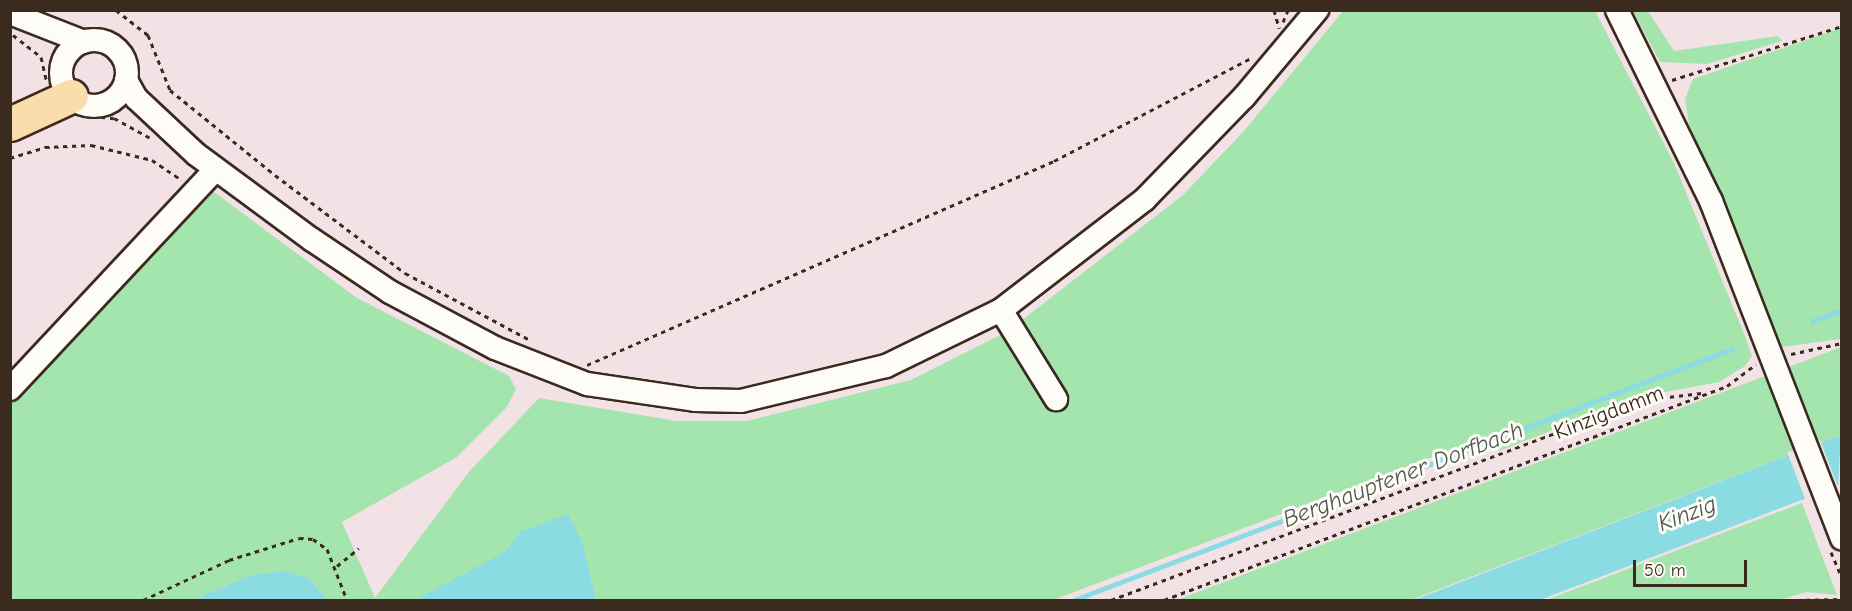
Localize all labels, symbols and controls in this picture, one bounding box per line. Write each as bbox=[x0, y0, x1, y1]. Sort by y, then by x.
street label: Kinzigdamm bbox=[1551, 380, 1667, 446]
water label: Berghauptener Dorfbach bbox=[1279, 416, 1527, 534]
water label: Kinzig bbox=[1654, 490, 1720, 538]
scale bar bbox=[1636, 548, 1750, 586]
text: 50 m bbox=[1644, 560, 1686, 581]

